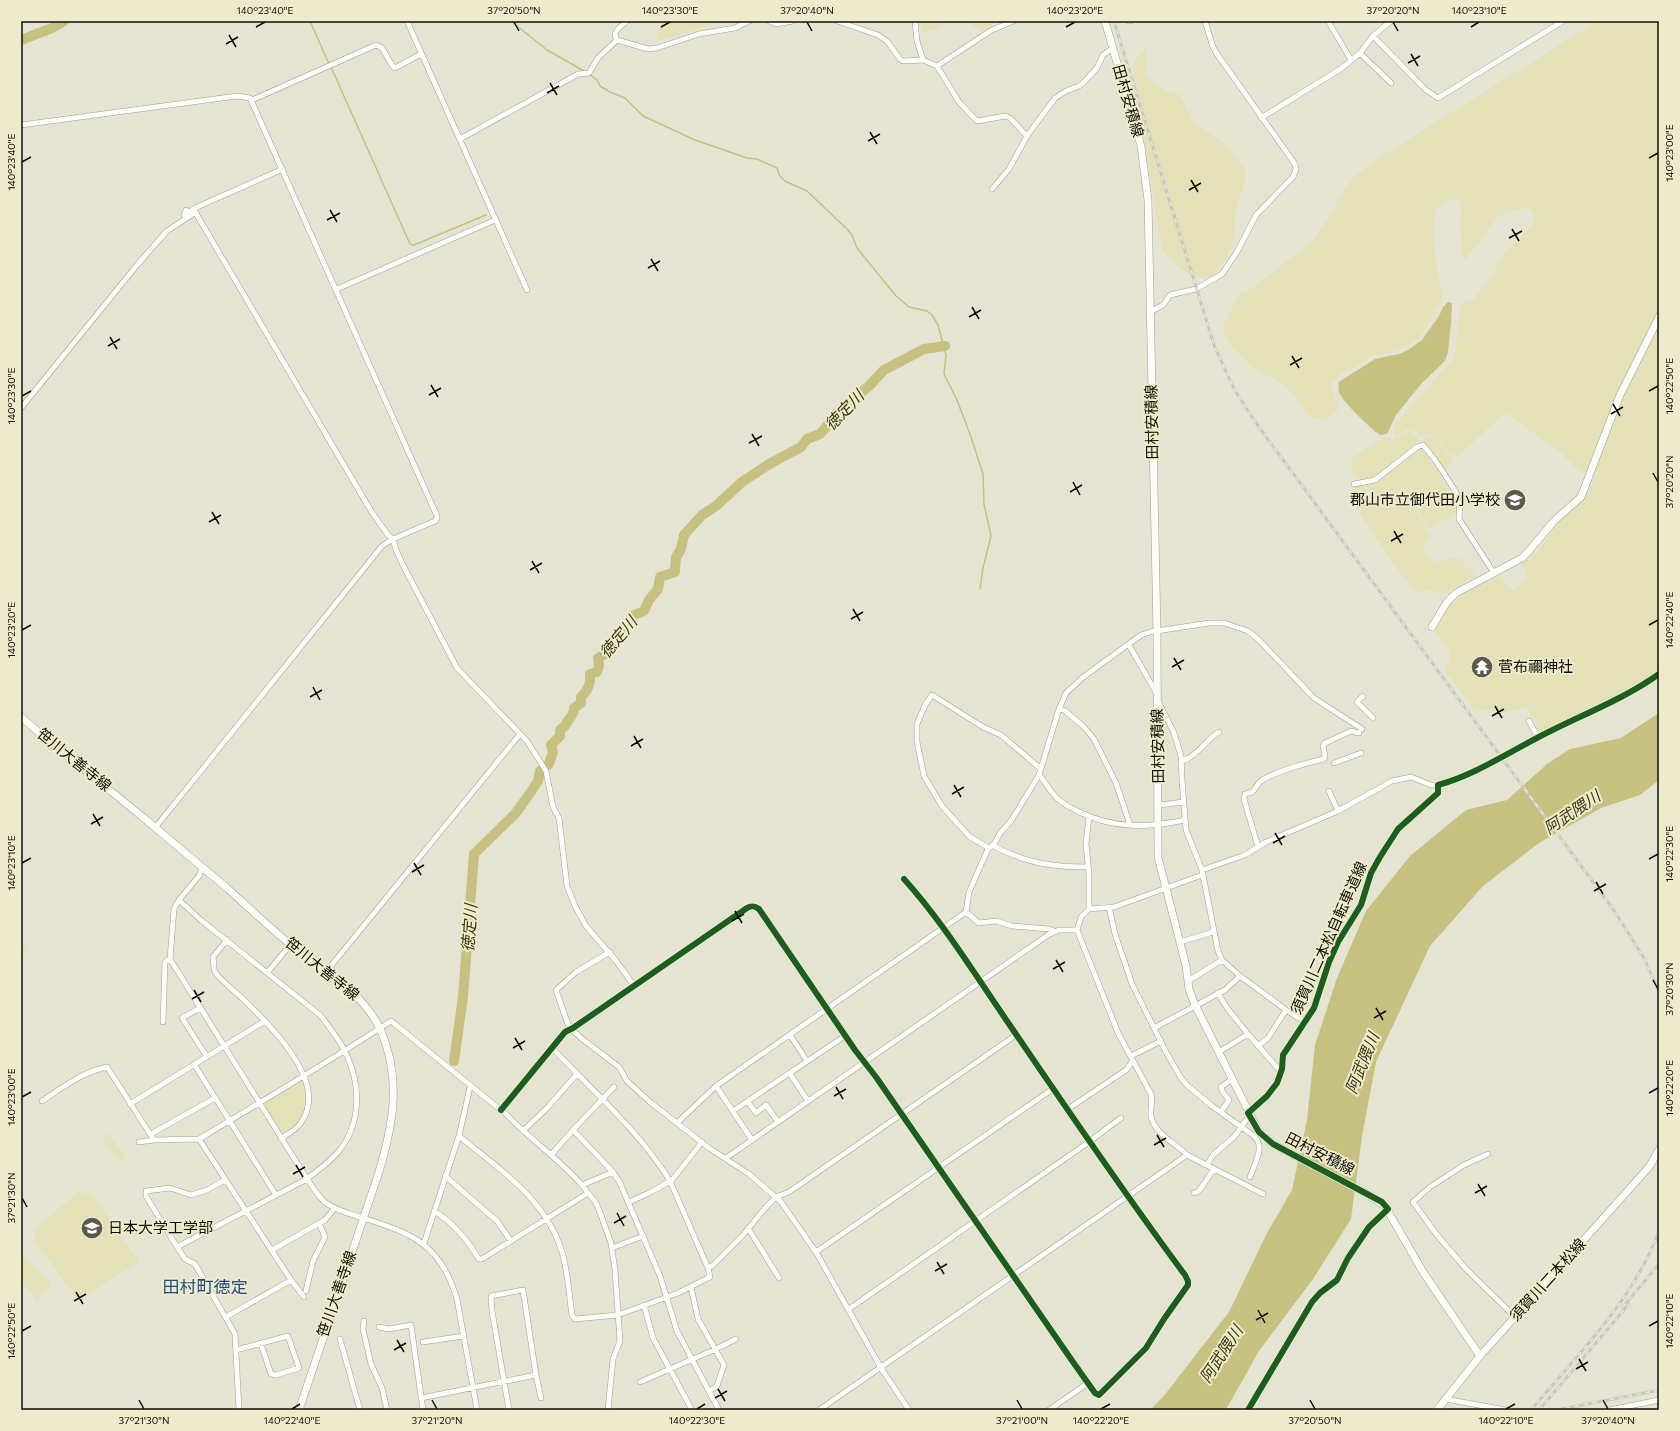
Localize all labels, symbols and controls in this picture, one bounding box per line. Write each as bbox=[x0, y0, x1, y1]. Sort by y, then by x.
text: 140°23'40"E bbox=[237, 4, 294, 16]
text: 37°20'50"N bbox=[487, 4, 541, 16]
text: 140°23'30"E bbox=[642, 4, 698, 16]
text: 37°20'40"N bbox=[780, 4, 834, 16]
text: 140°23'20"E bbox=[1047, 4, 1103, 16]
text: 37°20'20"N bbox=[1366, 4, 1420, 16]
text: 140°23'10"E bbox=[1451, 4, 1507, 16]
street label: 田村安積線 bbox=[1110, 62, 1148, 139]
text: 140°23'00"E bbox=[1663, 124, 1675, 182]
text: 140°23'40"E bbox=[5, 133, 17, 190]
text: 140°22'50"E bbox=[1663, 358, 1675, 414]
text: 140°23'30"E bbox=[5, 368, 17, 424]
water label: 徳定川 bbox=[820, 384, 869, 434]
street label: 田村安積線 bbox=[1141, 384, 1161, 460]
text: 37°20'20"N bbox=[1663, 455, 1675, 509]
school or university icon: 郡山市立御代田小学校 bbox=[1502, 487, 1528, 513]
place label: 郡山市立御代田小学校 bbox=[1350, 490, 1500, 508]
text: 140°22'40"E bbox=[1663, 592, 1675, 648]
text: 140°23'20"E bbox=[5, 602, 17, 658]
water label: 徳定川 bbox=[595, 611, 642, 661]
temple icon: 菅布禰神社 bbox=[1469, 654, 1495, 680]
place label: 菅布禰神社 bbox=[1498, 657, 1573, 675]
street label: 田村安積線 bbox=[1147, 708, 1167, 784]
street label: 笹川大善寺線 bbox=[34, 724, 115, 795]
water label: 阿武隈川 bbox=[1540, 785, 1605, 837]
text: 140°22'30"E bbox=[1663, 826, 1675, 882]
text: 140°23'10"E bbox=[5, 835, 17, 891]
street label: 須賀川二本松自転車道線 bbox=[1286, 859, 1370, 1017]
water label: 徳定川 bbox=[457, 901, 480, 953]
street label: 笹川大善寺線 bbox=[282, 933, 363, 1004]
text: 37°20'30"N bbox=[1663, 962, 1675, 1016]
water label: 阿武隈川 bbox=[1341, 1028, 1383, 1096]
text: 140°22'20"E bbox=[1663, 1060, 1675, 1116]
text: 140°23'00"E bbox=[5, 1068, 17, 1126]
street label: 田村安積線 bbox=[1283, 1128, 1358, 1178]
text: 37°21'30"N bbox=[5, 1172, 17, 1224]
school or university icon: 日本大学工学部 bbox=[79, 1215, 105, 1241]
place label: 日本大学工学部 bbox=[108, 1218, 213, 1236]
street label: 須賀川二本松線 bbox=[1505, 1234, 1589, 1324]
street label: 笹川大善寺線 bbox=[313, 1248, 359, 1339]
district label: 田村町徳定 bbox=[163, 1276, 248, 1297]
text: 140°22'10"E bbox=[1663, 1293, 1675, 1349]
text: 140°22'50"E bbox=[5, 1303, 17, 1359]
water label: 阿武隈川 bbox=[1195, 1320, 1247, 1386]
text: 37°21'30"N bbox=[118, 1414, 170, 1426]
text: 140°22'40"E bbox=[264, 1414, 320, 1426]
text: 37°21'20"N bbox=[412, 1414, 462, 1426]
text: 140°22'30"E bbox=[669, 1414, 725, 1426]
text: 37°21'00"N bbox=[996, 1414, 1048, 1426]
text: 140°22'20"E bbox=[1073, 1414, 1129, 1426]
text: 37°20'50"N bbox=[1288, 1414, 1342, 1426]
text: 140°22'10"E bbox=[1478, 1414, 1534, 1426]
text: 37°20'40"N bbox=[1581, 1414, 1635, 1426]

